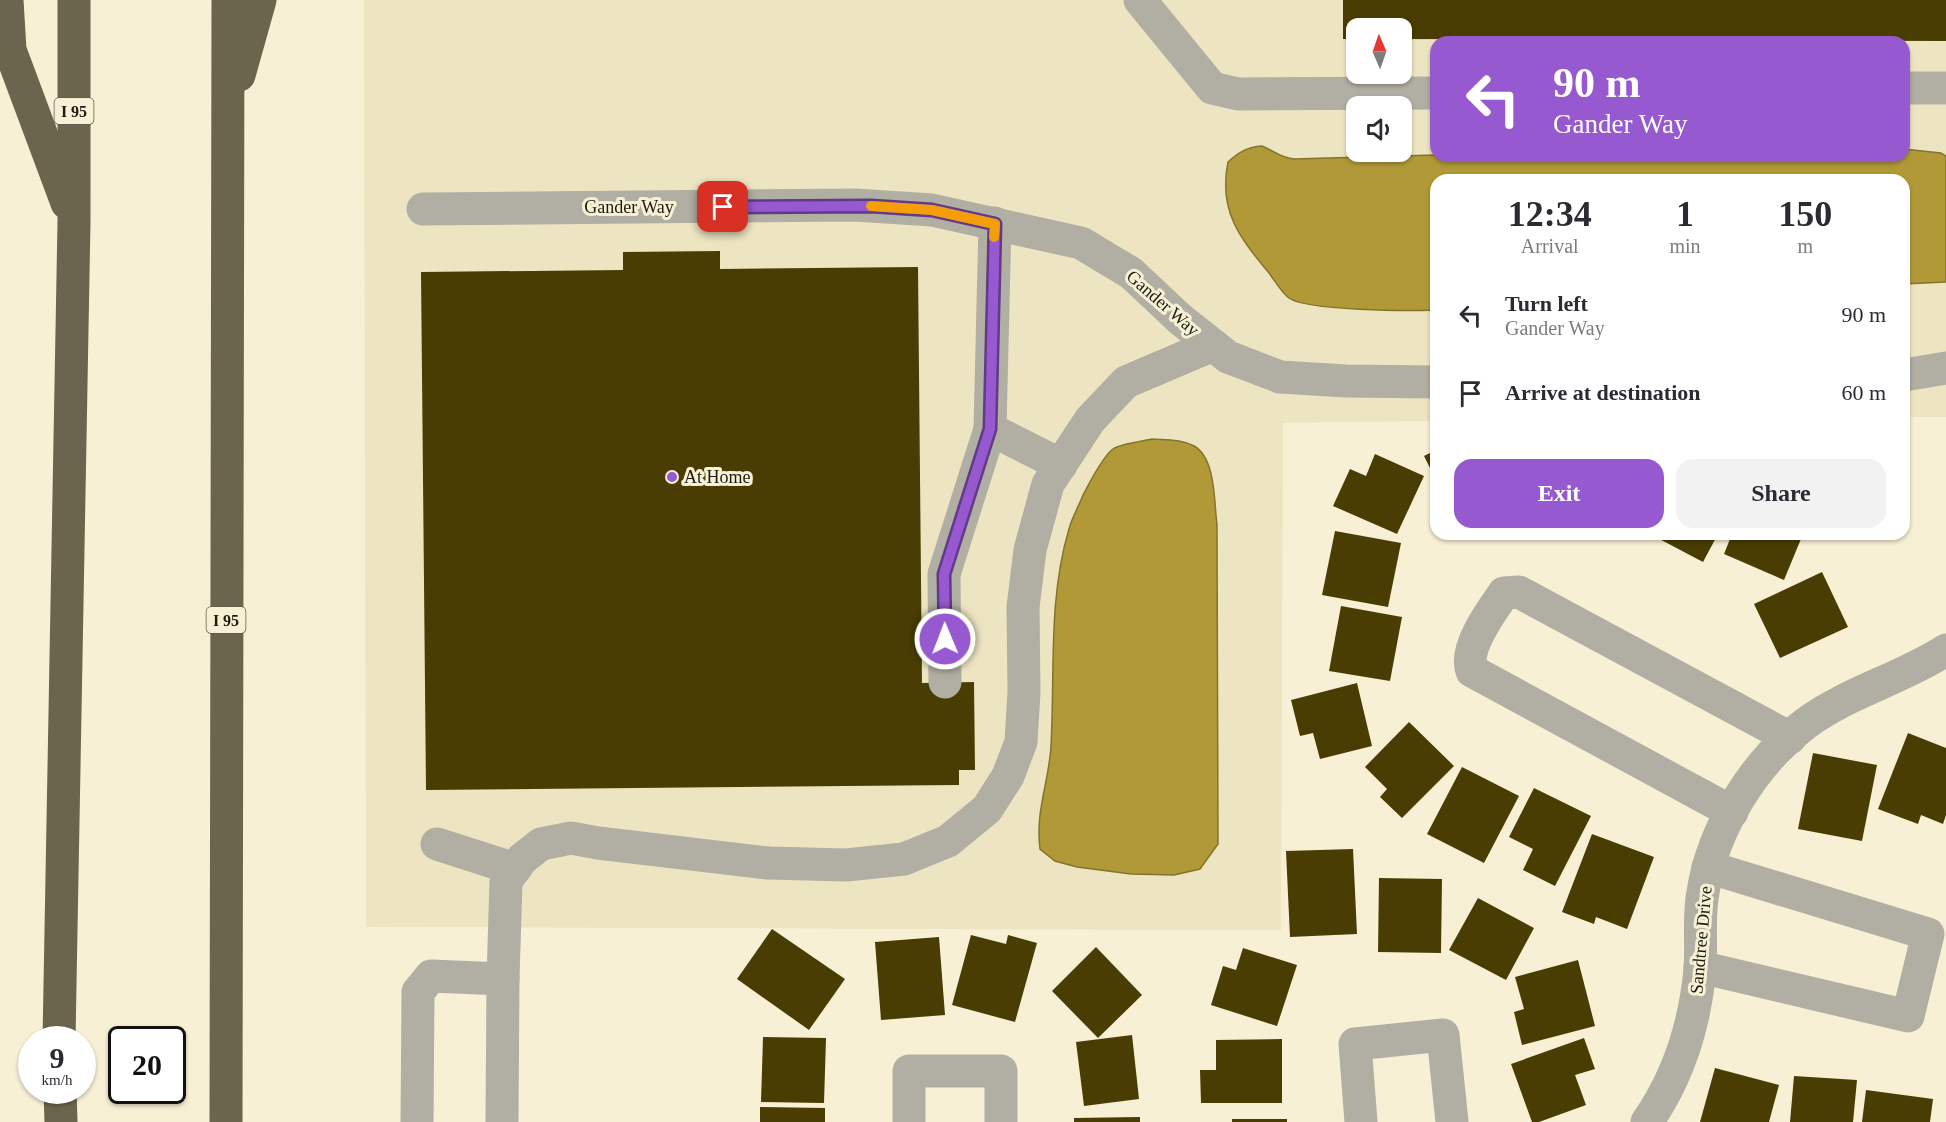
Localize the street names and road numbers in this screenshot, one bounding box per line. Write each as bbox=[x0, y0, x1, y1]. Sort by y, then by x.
road number: I 95 bbox=[54, 98, 94, 124]
street label: Gander Way bbox=[584, 197, 674, 217]
street label: Gander Way bbox=[1123, 266, 1203, 340]
road number: I 95 bbox=[206, 607, 246, 633]
street label: Sandtree Drive bbox=[1686, 885, 1716, 995]

